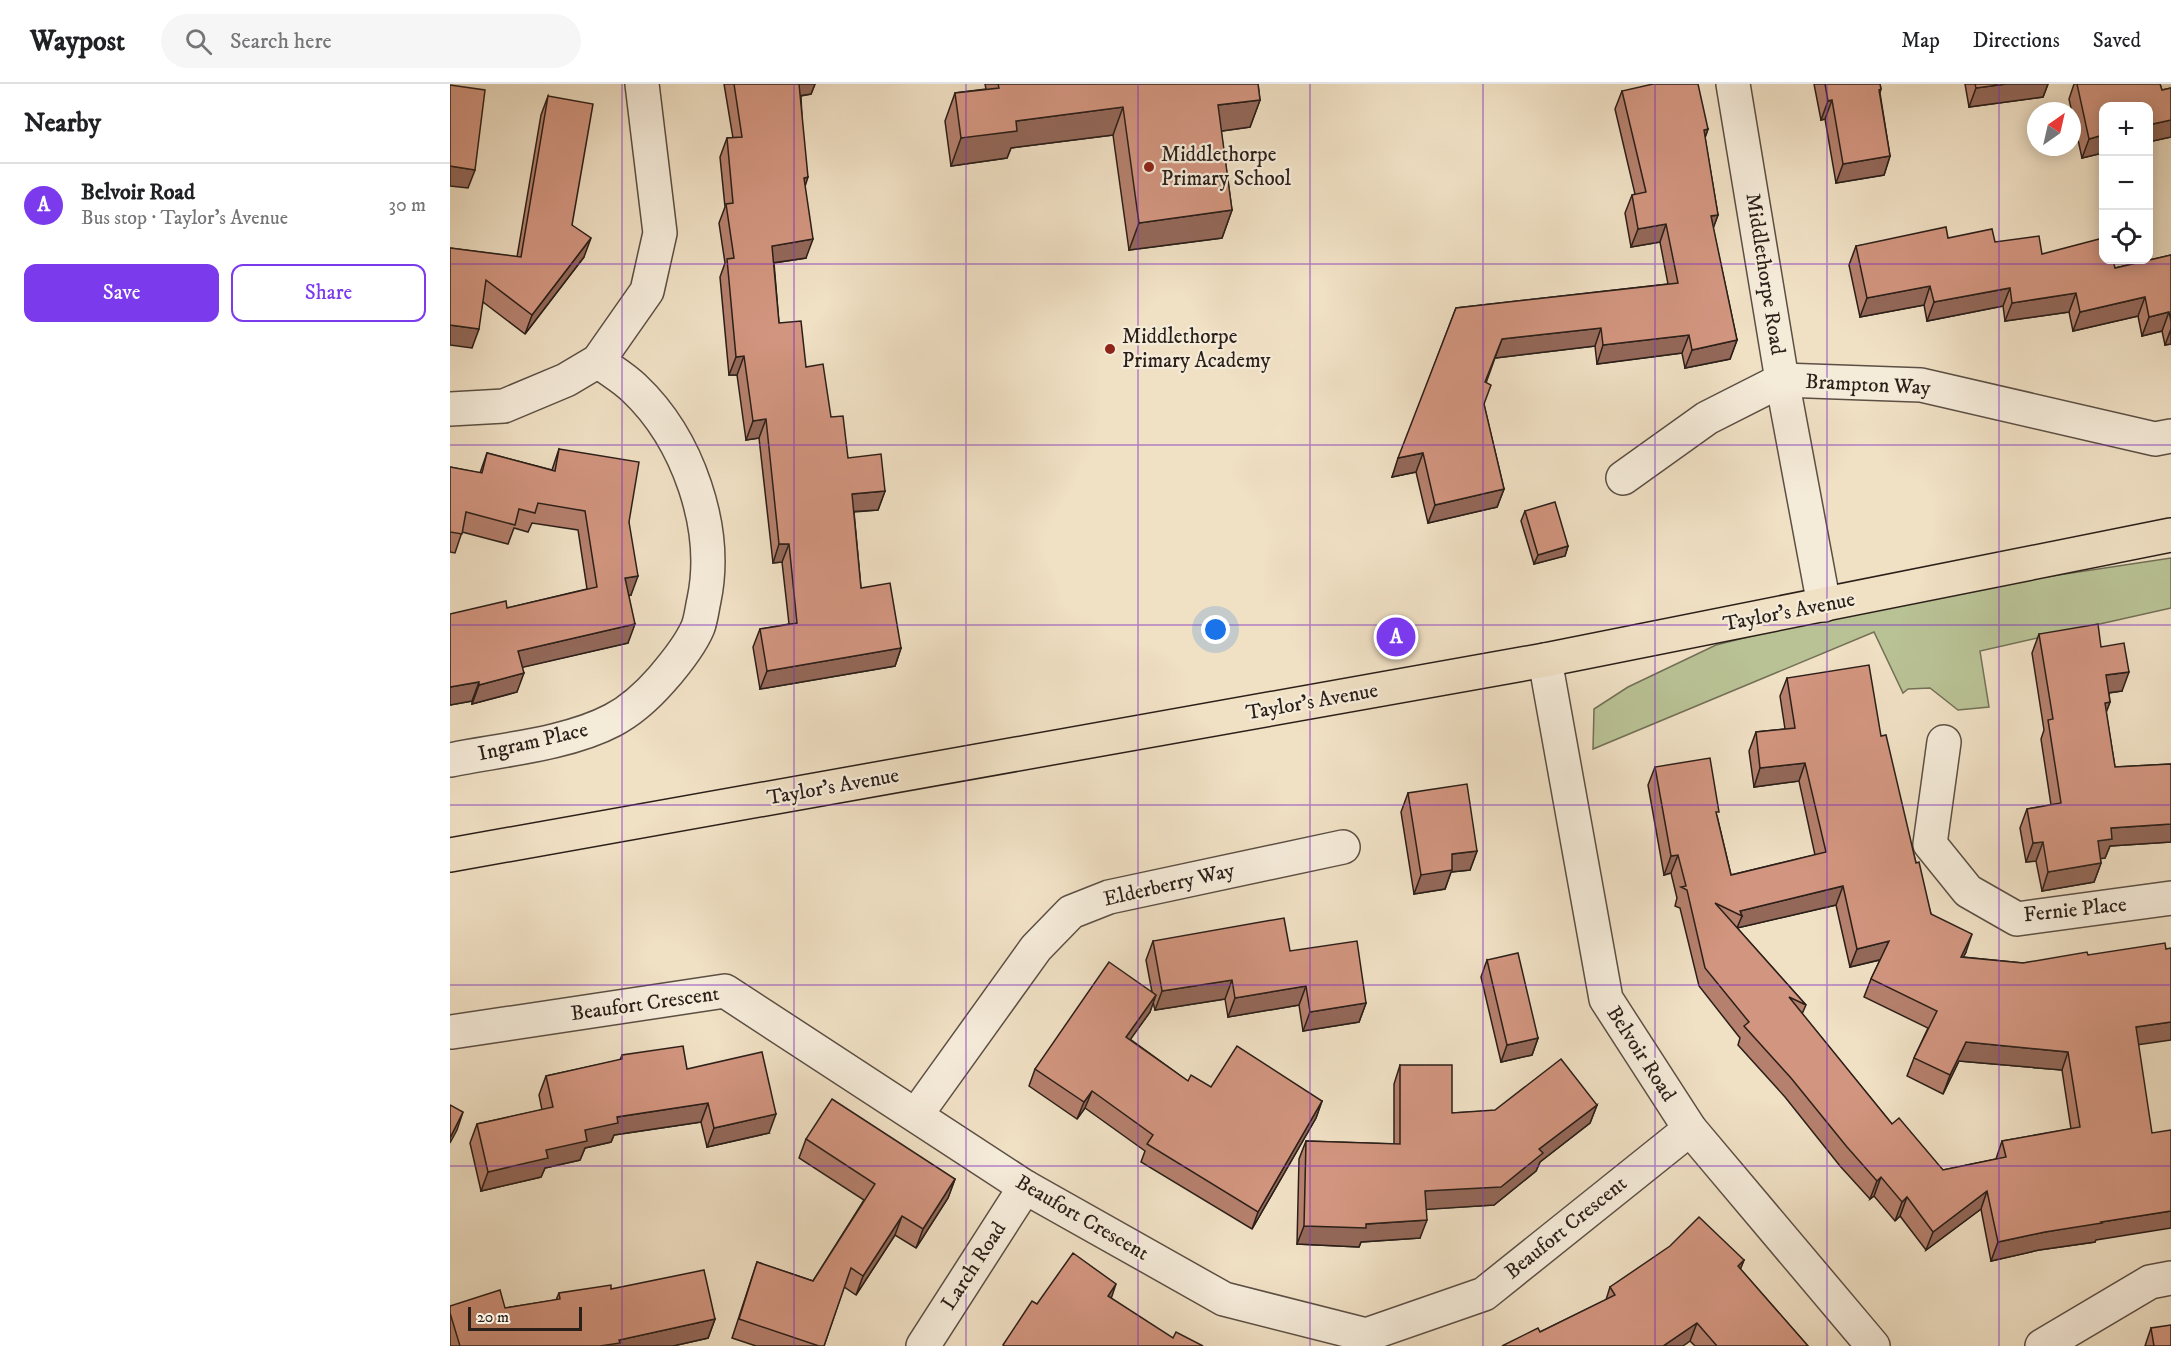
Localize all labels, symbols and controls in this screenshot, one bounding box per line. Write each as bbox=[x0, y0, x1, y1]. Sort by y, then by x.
search box bbox=[161, 14, 581, 68]
text: Waypost bbox=[30, 24, 125, 59]
icon: search bbox=[182, 25, 215, 58]
text: Search here bbox=[230, 28, 332, 55]
text: Map bbox=[1901, 28, 1940, 54]
text: Directions bbox=[1973, 28, 2060, 54]
text: Saved bbox=[2093, 28, 2141, 54]
north arrow bbox=[2027, 102, 2081, 156]
map controls bbox=[2099, 102, 2153, 264]
button: + bbox=[2099, 102, 2153, 156]
text: Nearby bbox=[24, 107, 101, 140]
place label: Middlethorpe Primary School bbox=[1161, 142, 1292, 192]
button: − bbox=[2099, 156, 2153, 210]
marker: Middlethorpe Primary School bbox=[1142, 160, 1156, 174]
text: Belvoir Road bbox=[81, 179, 195, 206]
street label: Middlethorpe Road bbox=[1739, 191, 1791, 357]
text: A bbox=[37, 193, 50, 218]
text: 30 m bbox=[388, 193, 426, 218]
text: Bus stop · Taylor's Avenue bbox=[81, 206, 288, 231]
button: locate bbox=[2099, 210, 2153, 264]
button: Save bbox=[24, 264, 219, 322]
button: Share bbox=[231, 264, 426, 322]
place label: Middlethorpe Primary Academy bbox=[1122, 324, 1272, 374]
marker: Middlethorpe Primary Academy bbox=[1103, 342, 1117, 356]
street label: Brampton Way bbox=[1805, 369, 1932, 401]
street label: Taylor's Avenue bbox=[1721, 586, 1857, 638]
pin: A bbox=[1376, 614, 1416, 660]
your location bbox=[1201, 615, 1230, 644]
street label: Taylor's Avenue bbox=[1244, 678, 1380, 726]
street label: Ingram Place bbox=[476, 717, 591, 767]
street label: Taylor's Avenue bbox=[765, 763, 901, 811]
street label: Elderberry Way bbox=[1101, 857, 1238, 913]
street label: Fernie Place bbox=[2022, 892, 2128, 928]
street label: Beaufort Crescent bbox=[569, 981, 721, 1027]
street label: Belvoir Road bbox=[1600, 1001, 1682, 1107]
street label: Beaufort Crescent bbox=[1011, 1169, 1153, 1267]
street label: Beaufort Crescent bbox=[1500, 1171, 1632, 1285]
street label: Larch Road bbox=[936, 1217, 1012, 1315]
scale bar bbox=[468, 1304, 582, 1332]
text: 20 m bbox=[477, 1307, 509, 1327]

